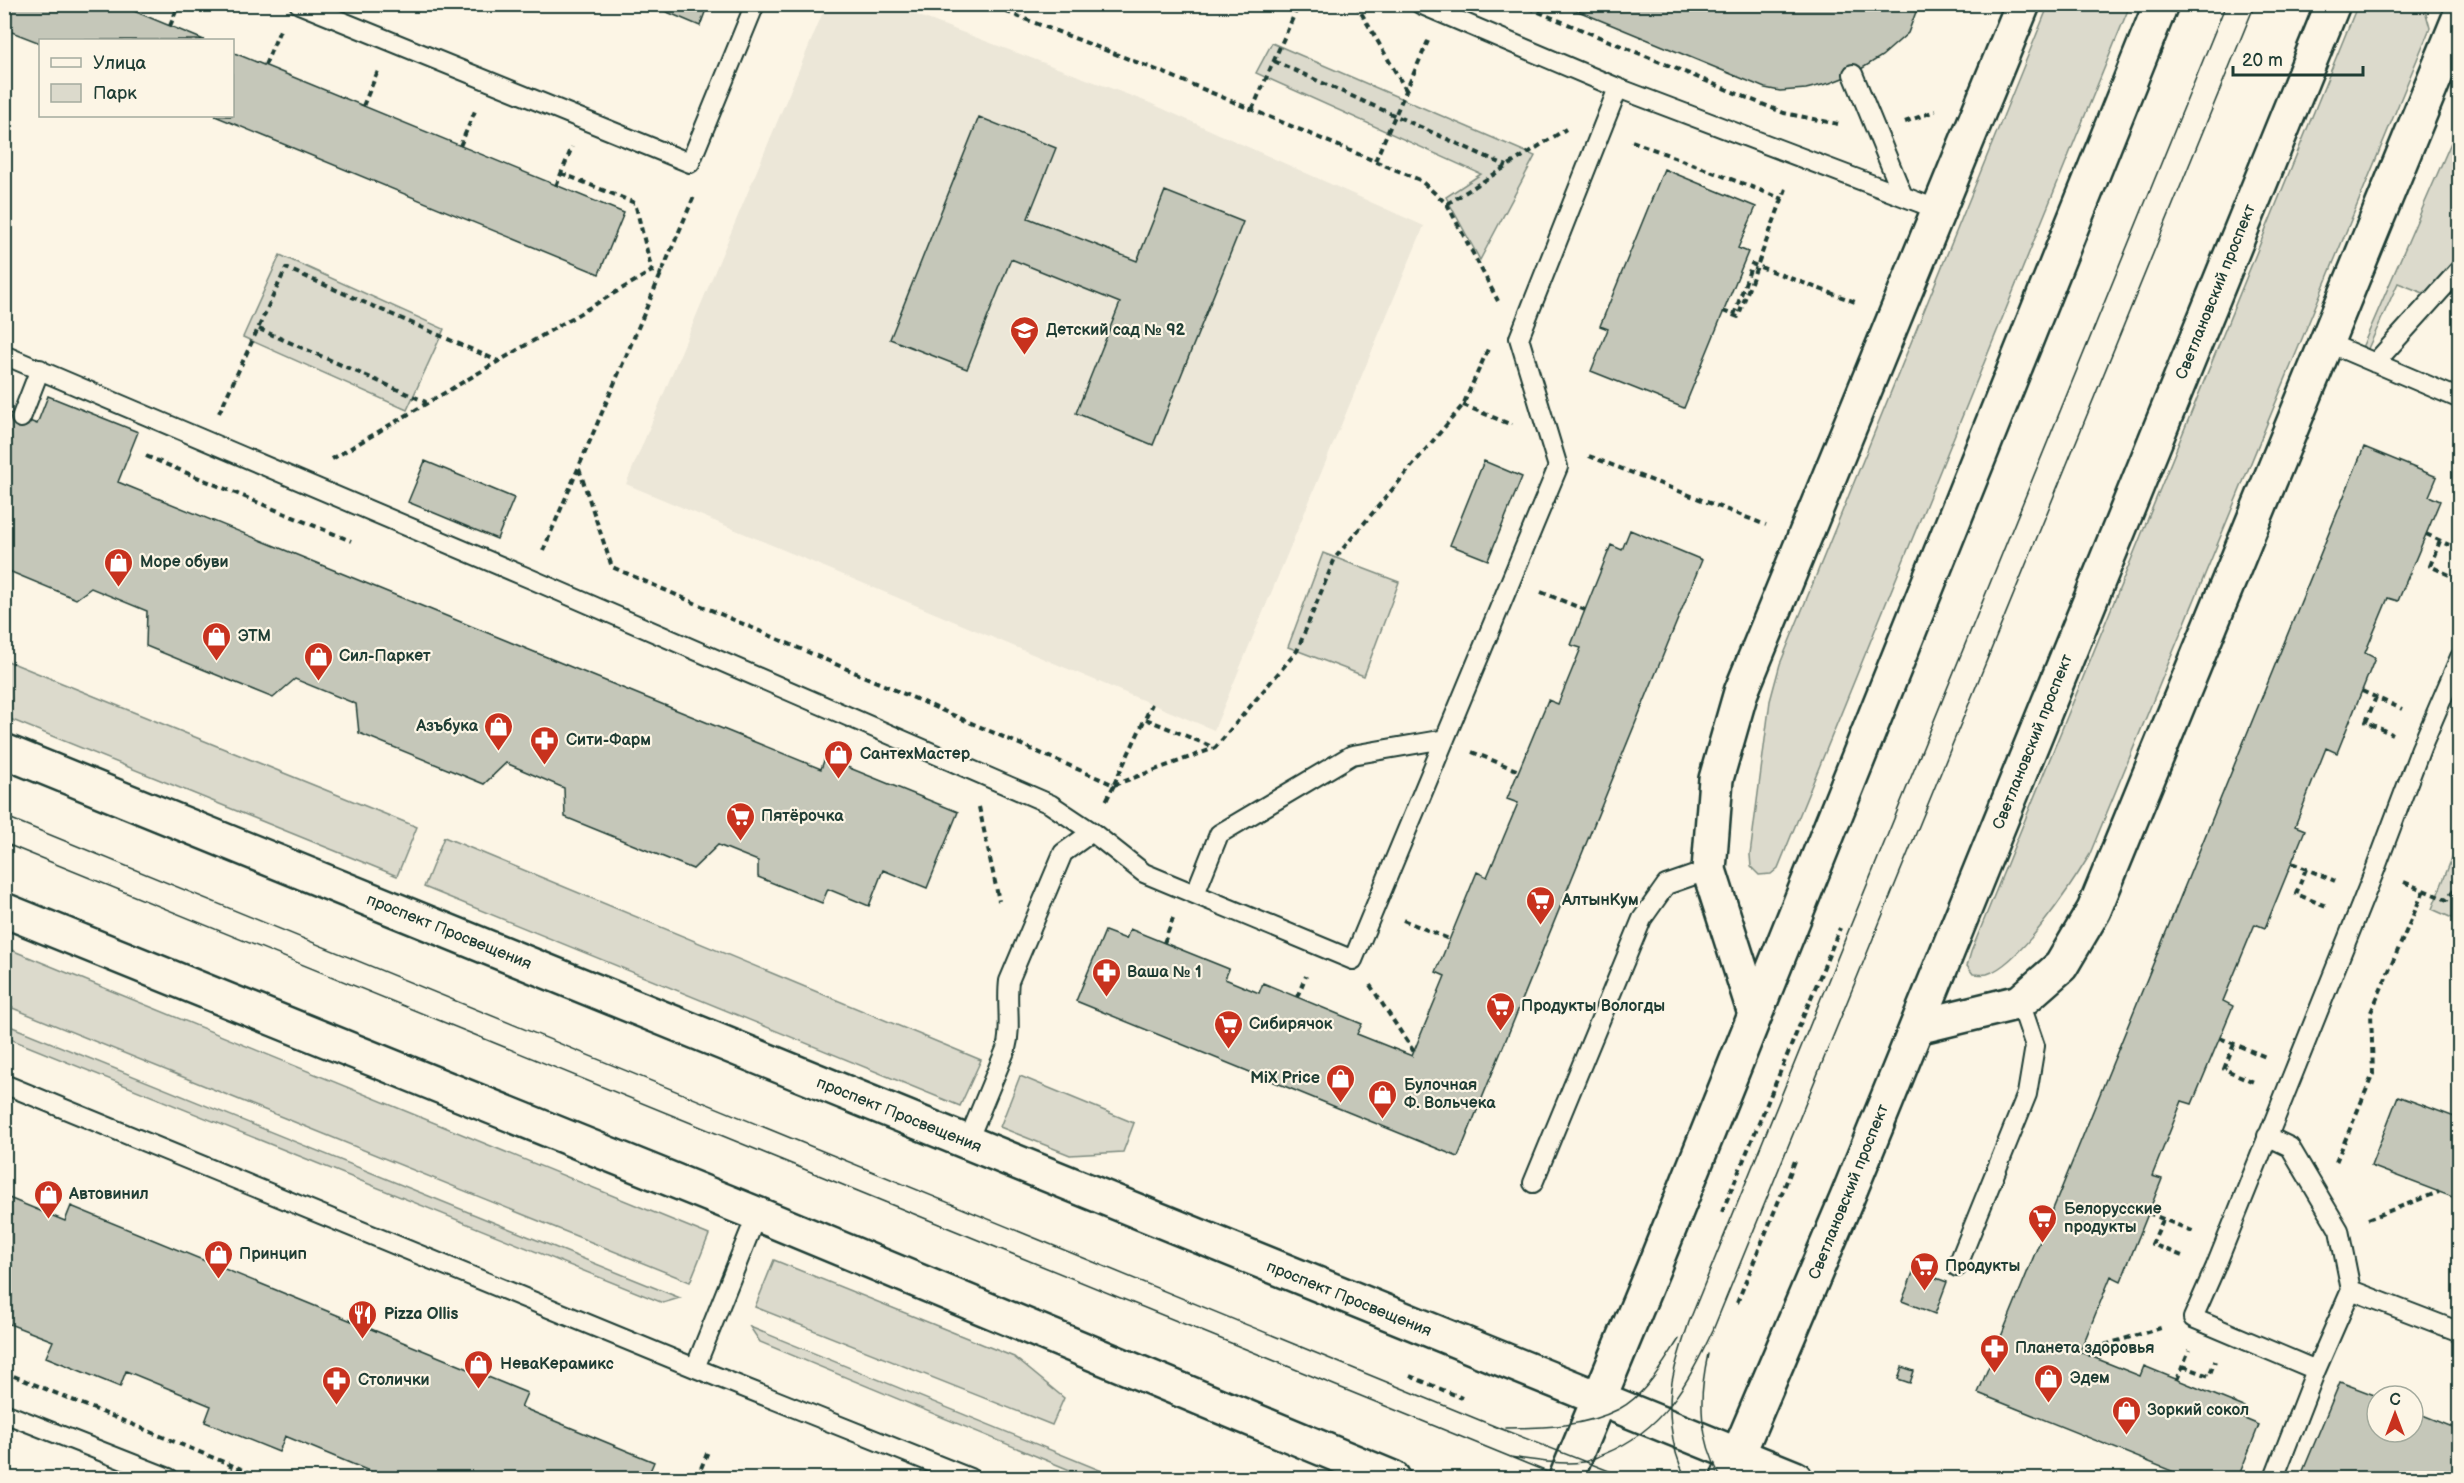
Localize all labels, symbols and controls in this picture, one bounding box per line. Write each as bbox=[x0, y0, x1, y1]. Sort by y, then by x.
legend bbox=[39, 39, 234, 117]
scale bar bbox=[2233, 39, 2364, 77]
text: 20 m bbox=[2242, 50, 2283, 71]
text: Улица bbox=[93, 53, 147, 74]
text: Парк bbox=[93, 83, 137, 104]
street label: Светлановский проспект bbox=[2172, 201, 2260, 382]
school or university icon: Детский сад № 92 bbox=[1009, 314, 1041, 356]
place label: Детский сад № 92 bbox=[1046, 321, 1186, 340]
shop icon: Море обуви bbox=[103, 546, 135, 588]
place label: Море обуви bbox=[140, 553, 229, 572]
shop icon: ЭТМ bbox=[201, 620, 233, 662]
place label: ЭТМ bbox=[238, 627, 271, 646]
shop icon: Сил-Паркет bbox=[302, 640, 334, 682]
place label: Сил-Паркет bbox=[339, 647, 431, 666]
street label: Светлановский проспект bbox=[1989, 651, 2077, 832]
shop icon: Азъбука bbox=[483, 710, 515, 752]
place label: Азъбука bbox=[415, 717, 479, 736]
pharmacy icon: Сити-Фарм bbox=[529, 724, 561, 766]
place label: Сити-Фарм bbox=[566, 731, 651, 750]
shop icon: СантехМастер bbox=[823, 738, 855, 780]
place label: СантехМастер bbox=[860, 745, 971, 764]
supermarket icon: Пятёрочка bbox=[724, 800, 756, 842]
place label: Пятёрочка bbox=[761, 807, 844, 826]
supermarket icon: АлтынКум bbox=[1525, 884, 1557, 926]
street label: проспект Просвещения bbox=[364, 890, 534, 974]
place label: АлтынКум bbox=[1561, 891, 1639, 910]
pharmacy icon: Ваша № 1 bbox=[1090, 956, 1122, 998]
place label: Ваша № 1 bbox=[1127, 963, 1202, 982]
supermarket icon: Продукты Вологды bbox=[1484, 990, 1516, 1032]
place label: Продукты Вологды bbox=[1521, 997, 1665, 1016]
supermarket icon: Сибирячок bbox=[1212, 1008, 1244, 1050]
place label: Сибирячок bbox=[1249, 1015, 1333, 1034]
shop icon: MiX Price bbox=[1325, 1062, 1357, 1104]
place label: MiX Price bbox=[1250, 1069, 1320, 1088]
street label: проспект Просвещения bbox=[814, 1073, 984, 1157]
place label: Булочная Ф. Вольчека bbox=[1404, 1076, 1496, 1113]
shop icon: Булочная Ф. Вольчека bbox=[1367, 1078, 1399, 1120]
street label: Светлановский проспект bbox=[1805, 1101, 1893, 1282]
shop icon: Автовинил bbox=[32, 1178, 64, 1220]
place label: Автовинил bbox=[68, 1185, 149, 1204]
place label: Белорусские продукты bbox=[2064, 1200, 2162, 1237]
supermarket icon: Белорусские продукты bbox=[2027, 1202, 2059, 1244]
shop icon: Принцип bbox=[202, 1238, 234, 1280]
place label: Принцип bbox=[239, 1245, 307, 1264]
supermarket icon: Продукты bbox=[1908, 1250, 1940, 1292]
street label: проспект Просвещения bbox=[1264, 1257, 1434, 1341]
place label: Продукты bbox=[1945, 1257, 2020, 1276]
restaurant icon: Pizza Ollis bbox=[347, 1298, 379, 1340]
place label: Pizza Ollis bbox=[384, 1305, 458, 1324]
pharmacy icon: Планета здоровья bbox=[1978, 1332, 2010, 1374]
place label: Планета здоровья bbox=[2015, 1339, 2154, 1358]
shop icon: НеваКерамикс bbox=[463, 1348, 495, 1390]
place label: НеваКерамикс bbox=[500, 1355, 614, 1374]
shop icon: Эдем bbox=[2033, 1362, 2065, 1404]
pharmacy icon: Столички bbox=[321, 1364, 353, 1406]
place label: Эдем bbox=[2070, 1369, 2110, 1388]
place label: Столички bbox=[358, 1371, 430, 1390]
north arrow bbox=[2365, 1384, 2425, 1444]
text: С bbox=[2389, 1391, 2401, 1410]
shop icon: Зоркий сокол bbox=[2110, 1394, 2142, 1436]
place label: Зоркий сокол bbox=[2147, 1401, 2249, 1420]

